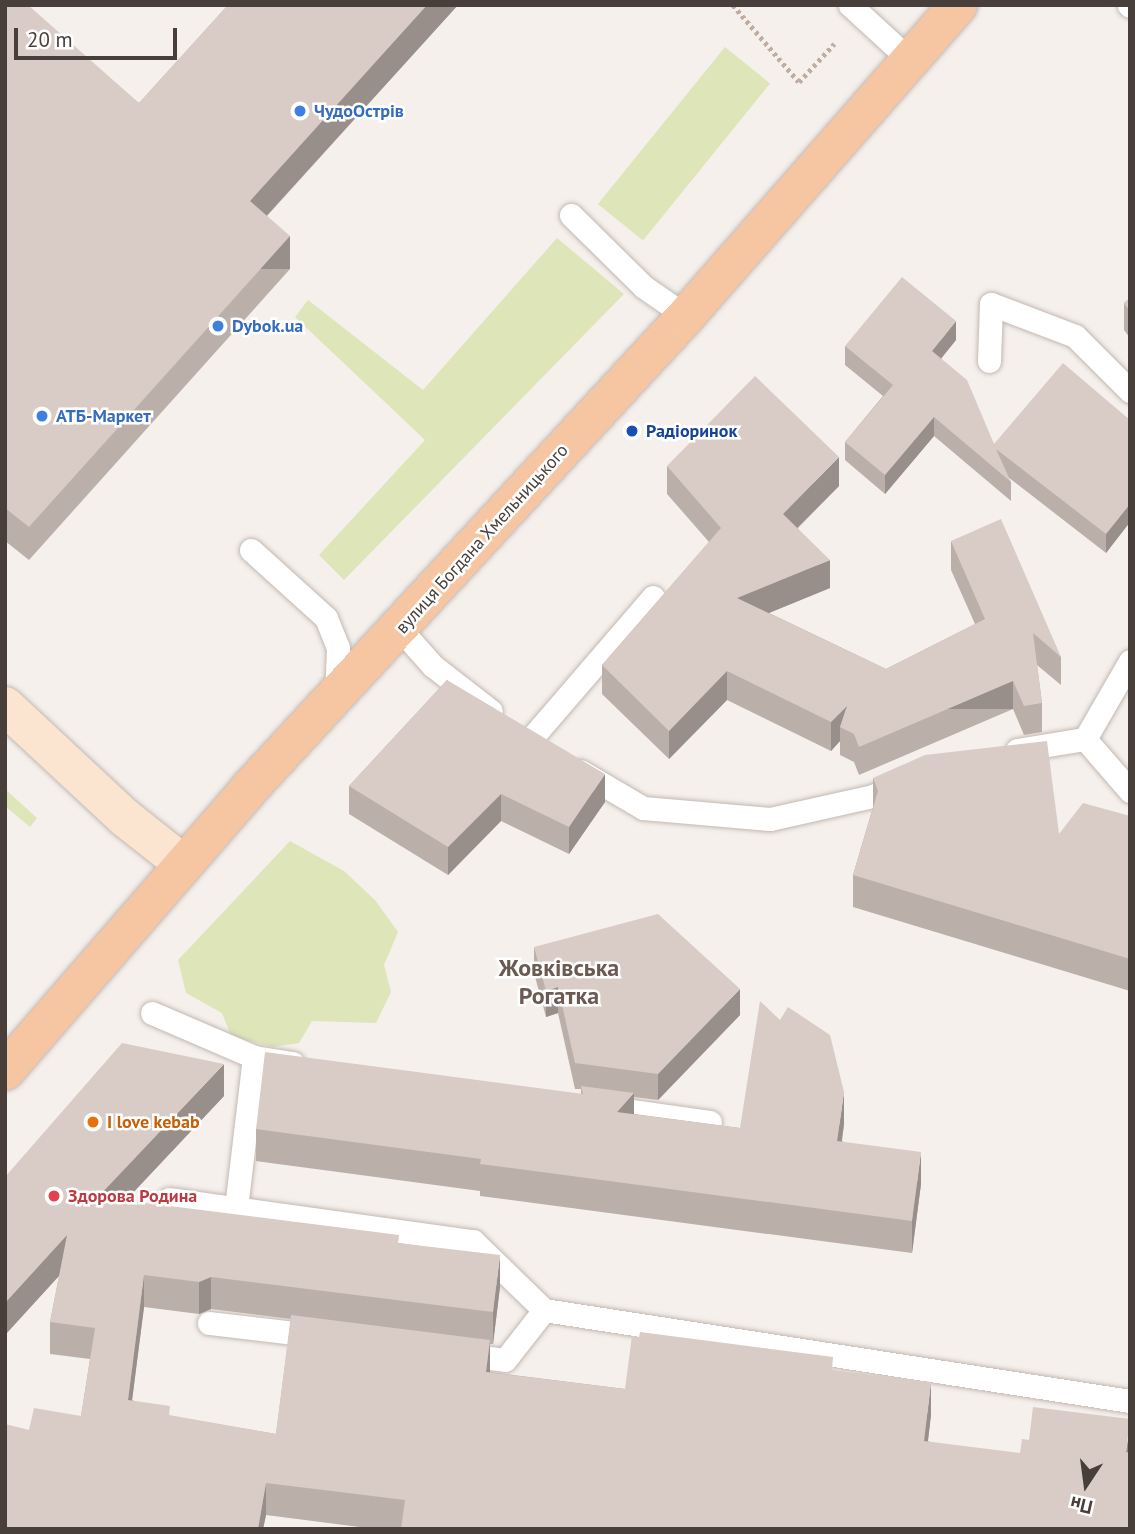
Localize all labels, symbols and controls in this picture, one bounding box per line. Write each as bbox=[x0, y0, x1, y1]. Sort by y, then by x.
scale bar bbox=[18, 14, 180, 58]
text: 20 m bbox=[27, 26, 73, 53]
place label: ЧудоОстрів bbox=[314, 100, 404, 122]
marker: ЧудоОстрів bbox=[292, 103, 308, 119]
place label: Dybok.ua bbox=[232, 315, 303, 337]
marker: Dybok.ua bbox=[210, 318, 226, 334]
place label: АТБ-Маркет bbox=[56, 405, 151, 427]
marker: АТБ-Маркет bbox=[34, 408, 50, 424]
place label: Радіоринок bbox=[646, 420, 737, 442]
marker: Радіоринок bbox=[624, 423, 640, 439]
street label: вулиця Богдана Хмельницького bbox=[391, 440, 573, 638]
district label: Жовківська Рогатка bbox=[499, 954, 619, 1010]
place label: I love kebab bbox=[107, 1111, 200, 1133]
marker: I love kebab bbox=[85, 1114, 101, 1130]
place label: Здорова Родина bbox=[68, 1185, 197, 1207]
marker: Здорова Родина bbox=[46, 1188, 62, 1204]
north arrow bbox=[1051, 1450, 1121, 1520]
text: Пн bbox=[1068, 1491, 1095, 1520]

